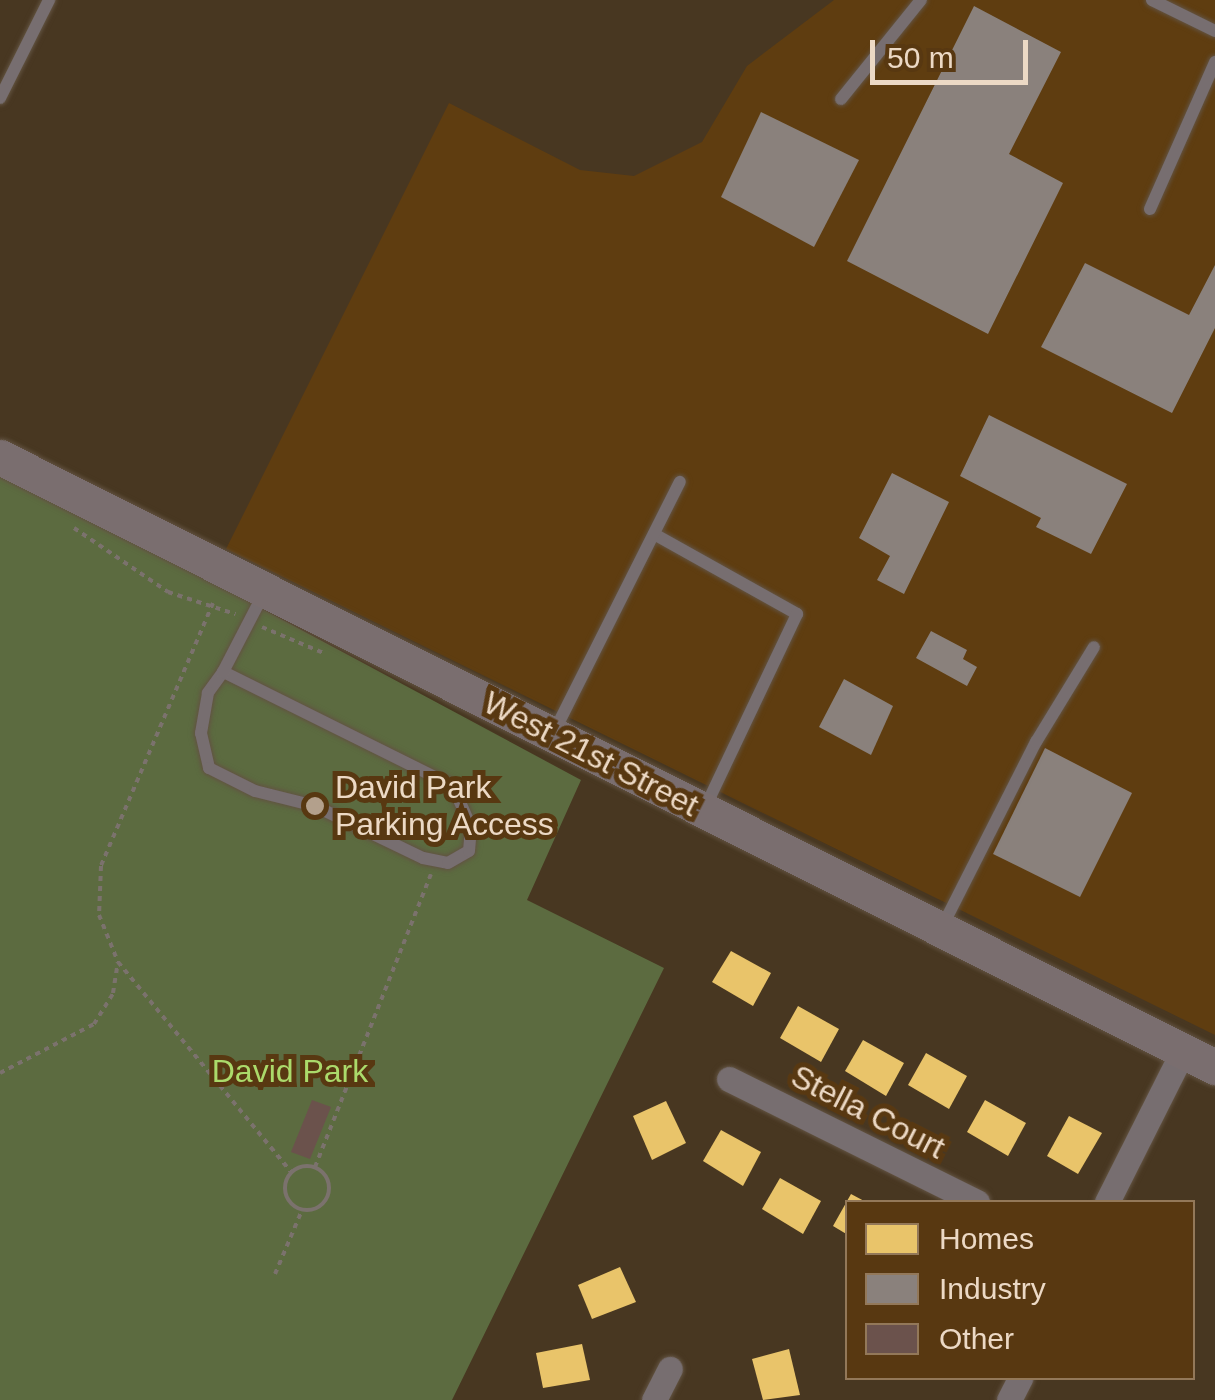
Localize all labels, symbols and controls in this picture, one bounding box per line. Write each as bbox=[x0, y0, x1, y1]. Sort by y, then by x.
scale bar bbox=[875, 20, 1032, 82]
text: 50 m bbox=[887, 41, 954, 74]
street label: West 21st Street bbox=[477, 683, 705, 825]
place label: David Park Parking Access bbox=[335, 769, 556, 844]
marker: David Park Parking Access bbox=[304, 795, 326, 817]
park label: David Park bbox=[212, 1052, 368, 1090]
street label: Stella Court bbox=[785, 1057, 951, 1167]
legend bbox=[845, 1200, 1195, 1380]
text: Homes bbox=[939, 1222, 1034, 1255]
text: Industry bbox=[939, 1272, 1046, 1305]
text: Other bbox=[939, 1322, 1014, 1355]

